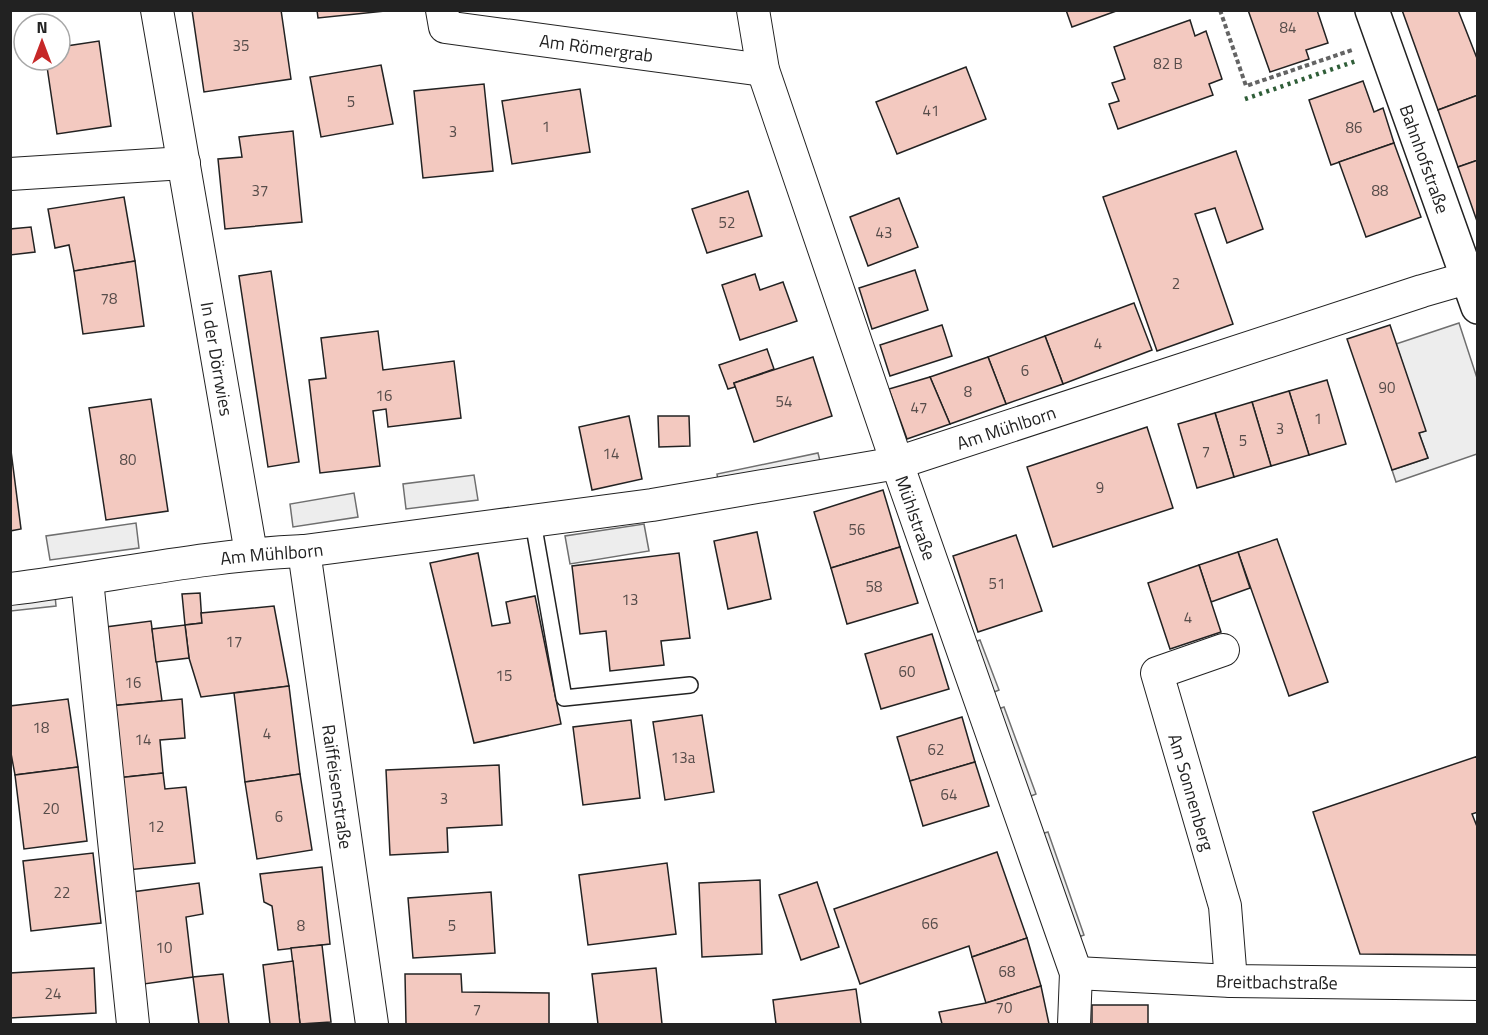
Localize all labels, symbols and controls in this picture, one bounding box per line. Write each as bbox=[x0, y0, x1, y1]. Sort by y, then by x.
north arrow bbox=[12, 12, 72, 72]
text: N bbox=[36, 15, 48, 39]
house number: 84 bbox=[1280, 16, 1296, 39]
street label: Am Römergrab bbox=[538, 26, 655, 69]
house number: 35 bbox=[233, 34, 249, 57]
house number: 82 B bbox=[1153, 52, 1183, 75]
house number: 5 bbox=[347, 90, 355, 113]
house number: 41 bbox=[923, 99, 939, 122]
street label: Bahnhofstraße bbox=[1393, 101, 1457, 217]
house number: 1 bbox=[542, 115, 550, 138]
house number: 86 bbox=[1346, 116, 1362, 139]
house number: 3 bbox=[449, 120, 457, 143]
house number: 37 bbox=[252, 179, 268, 202]
house number: 88 bbox=[1372, 179, 1388, 202]
house number: 52 bbox=[719, 211, 735, 234]
house number: 43 bbox=[876, 221, 892, 244]
house number: 2 bbox=[1172, 272, 1180, 295]
house number: 78 bbox=[101, 287, 117, 310]
street label: In der Dörrwies bbox=[194, 300, 241, 418]
house number: 4 bbox=[1094, 332, 1102, 355]
house number: 6 bbox=[1021, 359, 1029, 382]
house number: 90 bbox=[1379, 376, 1395, 399]
house number: 8 bbox=[964, 380, 972, 403]
house number: 16 bbox=[376, 384, 392, 407]
house number: 54 bbox=[776, 390, 792, 413]
house number: 47 bbox=[911, 396, 927, 419]
street label: Am Mühlborn bbox=[953, 398, 1059, 456]
house number: 1 bbox=[1314, 407, 1322, 430]
house number: 3 bbox=[1276, 417, 1284, 440]
house number: 5 bbox=[1239, 429, 1247, 452]
house number: 7 bbox=[1202, 440, 1210, 463]
house number: 14 bbox=[603, 442, 619, 465]
house number: 80 bbox=[120, 448, 136, 471]
street label: Mühlstraße bbox=[889, 472, 943, 564]
house number: 9 bbox=[1096, 476, 1104, 499]
house number: 56 bbox=[849, 518, 865, 541]
street label: Am Mühlborn bbox=[219, 535, 325, 572]
house number: 51 bbox=[989, 572, 1005, 595]
house number: 58 bbox=[866, 575, 882, 598]
house number: 13 bbox=[622, 588, 638, 611]
house number: 4 bbox=[1184, 606, 1192, 629]
house number: 17 bbox=[226, 630, 242, 653]
house number: 60 bbox=[899, 660, 915, 683]
house number: 15 bbox=[496, 664, 512, 687]
house number: 16 bbox=[125, 671, 141, 694]
house number: 18 bbox=[33, 716, 49, 739]
house number: 4 bbox=[263, 722, 271, 745]
street label: Raiffeisenstraße bbox=[316, 723, 360, 851]
house number: 14 bbox=[135, 728, 151, 751]
street label: Am Sonnenberg bbox=[1162, 730, 1222, 854]
house number: 62 bbox=[928, 738, 944, 761]
house number: 13a bbox=[671, 746, 696, 769]
house number: 64 bbox=[941, 783, 957, 806]
house number: 3 bbox=[440, 787, 448, 810]
house number: 20 bbox=[43, 797, 59, 820]
house number: 6 bbox=[275, 805, 283, 828]
house number: 12 bbox=[148, 815, 164, 838]
house number: 22 bbox=[54, 881, 70, 904]
house number: 66 bbox=[922, 912, 938, 935]
house number: 8 bbox=[297, 914, 305, 937]
house number: 5 bbox=[448, 914, 456, 937]
house number: 10 bbox=[156, 936, 172, 959]
house number: 68 bbox=[999, 960, 1015, 983]
street label: Breitbachstraße bbox=[1215, 967, 1338, 996]
house number: 24 bbox=[45, 982, 61, 1005]
house number: 70 bbox=[996, 996, 1012, 1019]
house number: 7 bbox=[473, 998, 481, 1021]

